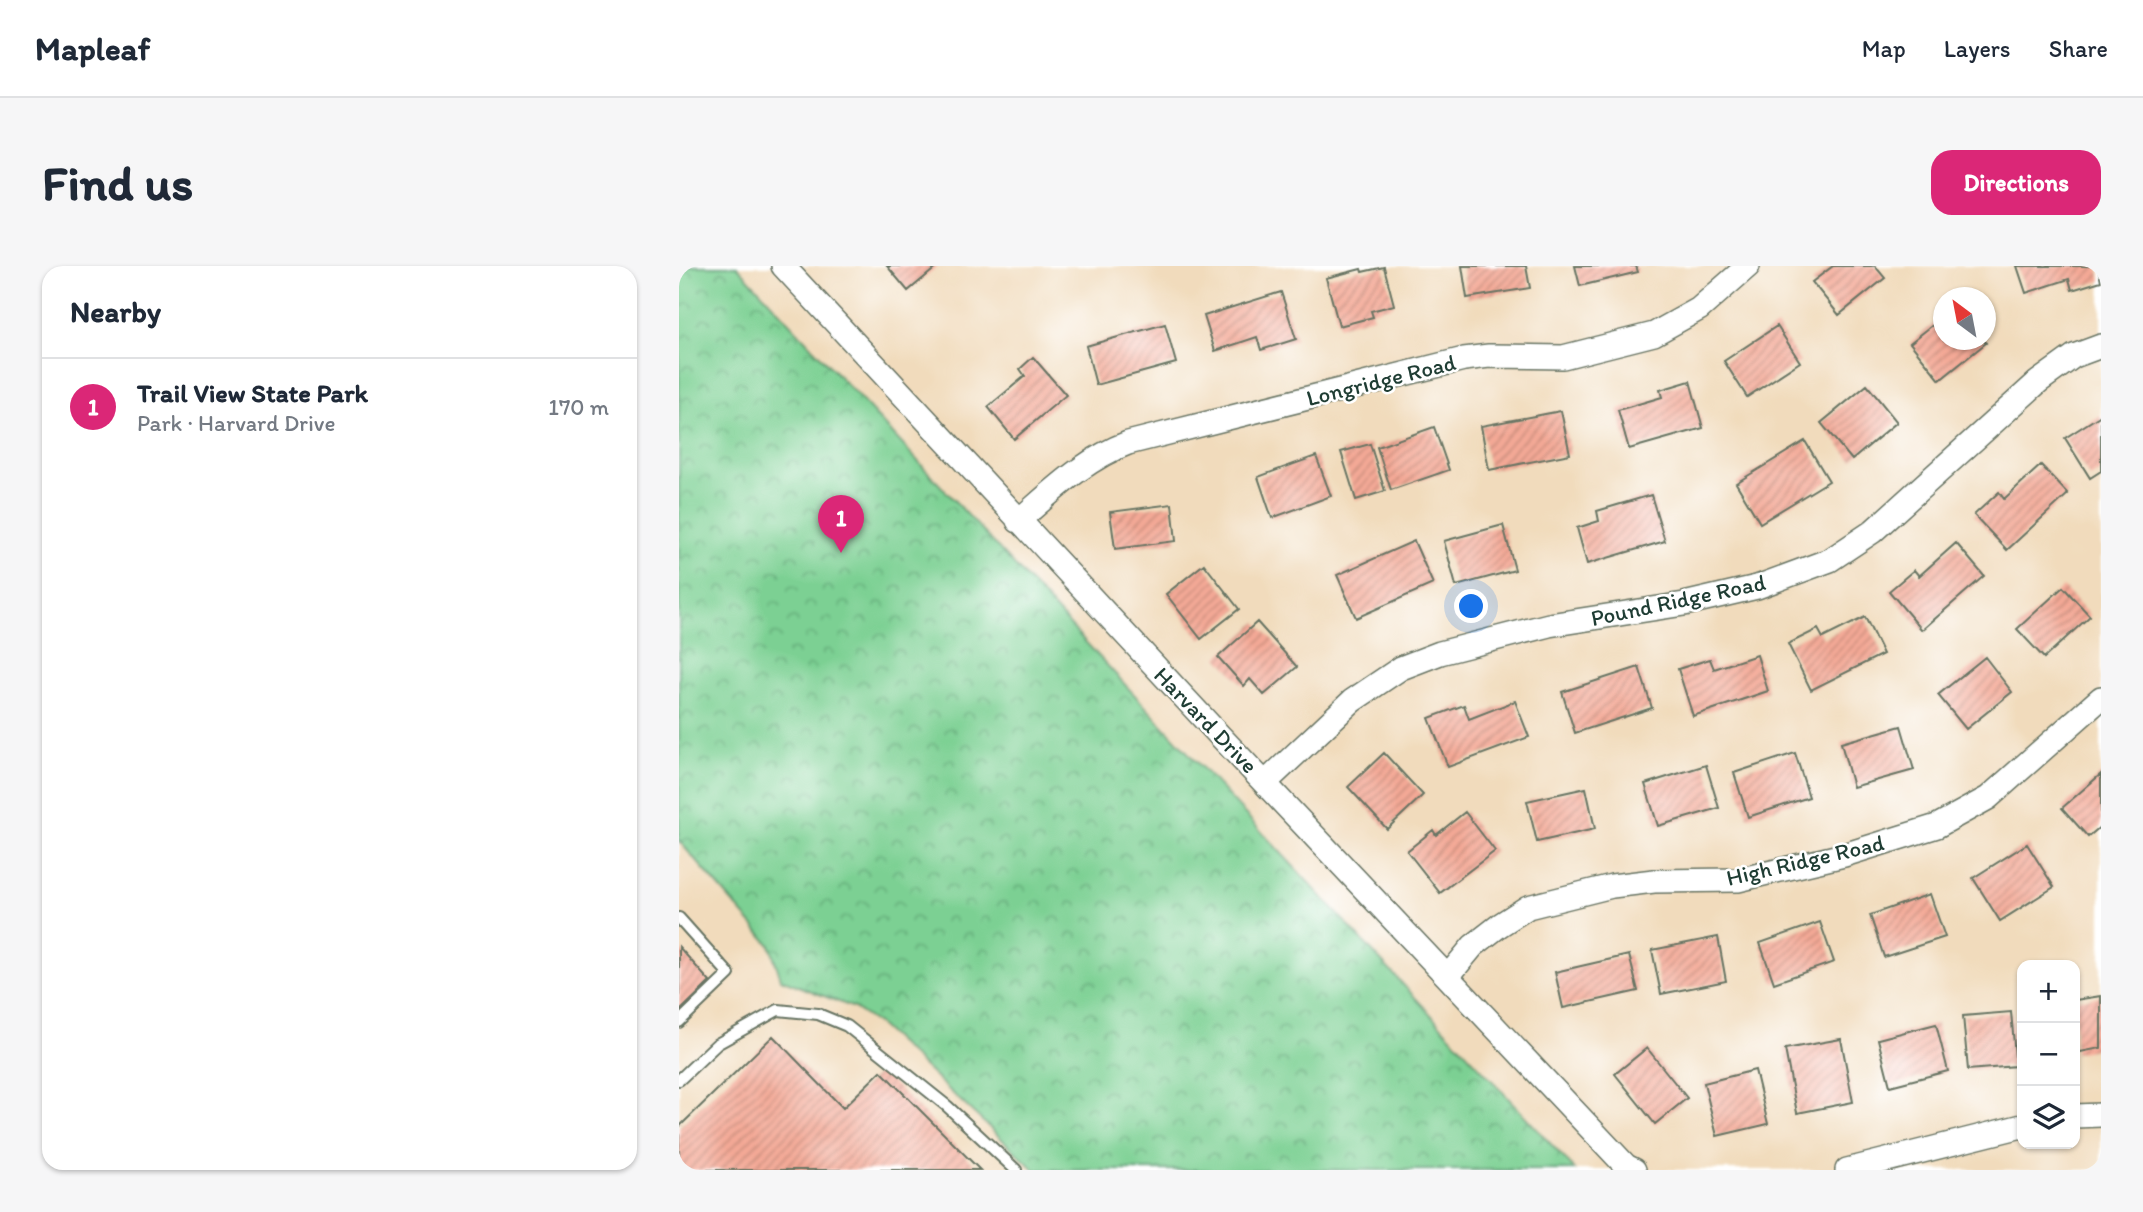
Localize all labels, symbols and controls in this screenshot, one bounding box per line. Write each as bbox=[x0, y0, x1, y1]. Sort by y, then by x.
text: Mapleaf bbox=[35, 29, 150, 68]
text: Map bbox=[1862, 34, 1906, 63]
text: Layers bbox=[1944, 34, 2011, 63]
text: Share bbox=[2049, 34, 2108, 63]
button: Directions bbox=[1931, 150, 2101, 215]
text: Find us bbox=[42, 153, 193, 212]
north arrow bbox=[1933, 287, 1996, 350]
text: Nearby bbox=[70, 293, 161, 330]
street label: Longridge Road bbox=[1303, 348, 1459, 412]
text: Trail View State Park bbox=[137, 377, 368, 409]
text: 1 bbox=[88, 393, 98, 421]
text: 170 m bbox=[548, 393, 609, 421]
text: Park · Harvard Drive bbox=[137, 409, 335, 437]
pin: 1 bbox=[818, 495, 864, 553]
street label: Pound Ridge Road bbox=[1588, 568, 1768, 632]
your location bbox=[1454, 589, 1488, 623]
street label: Harvard Drive bbox=[1148, 661, 1264, 779]
street label: High Ridge Road bbox=[1723, 828, 1887, 892]
map controls bbox=[2017, 960, 2080, 1149]
button: + bbox=[2017, 960, 2080, 1023]
button: − bbox=[2017, 1023, 2080, 1086]
button: layers bbox=[2017, 1086, 2080, 1149]

